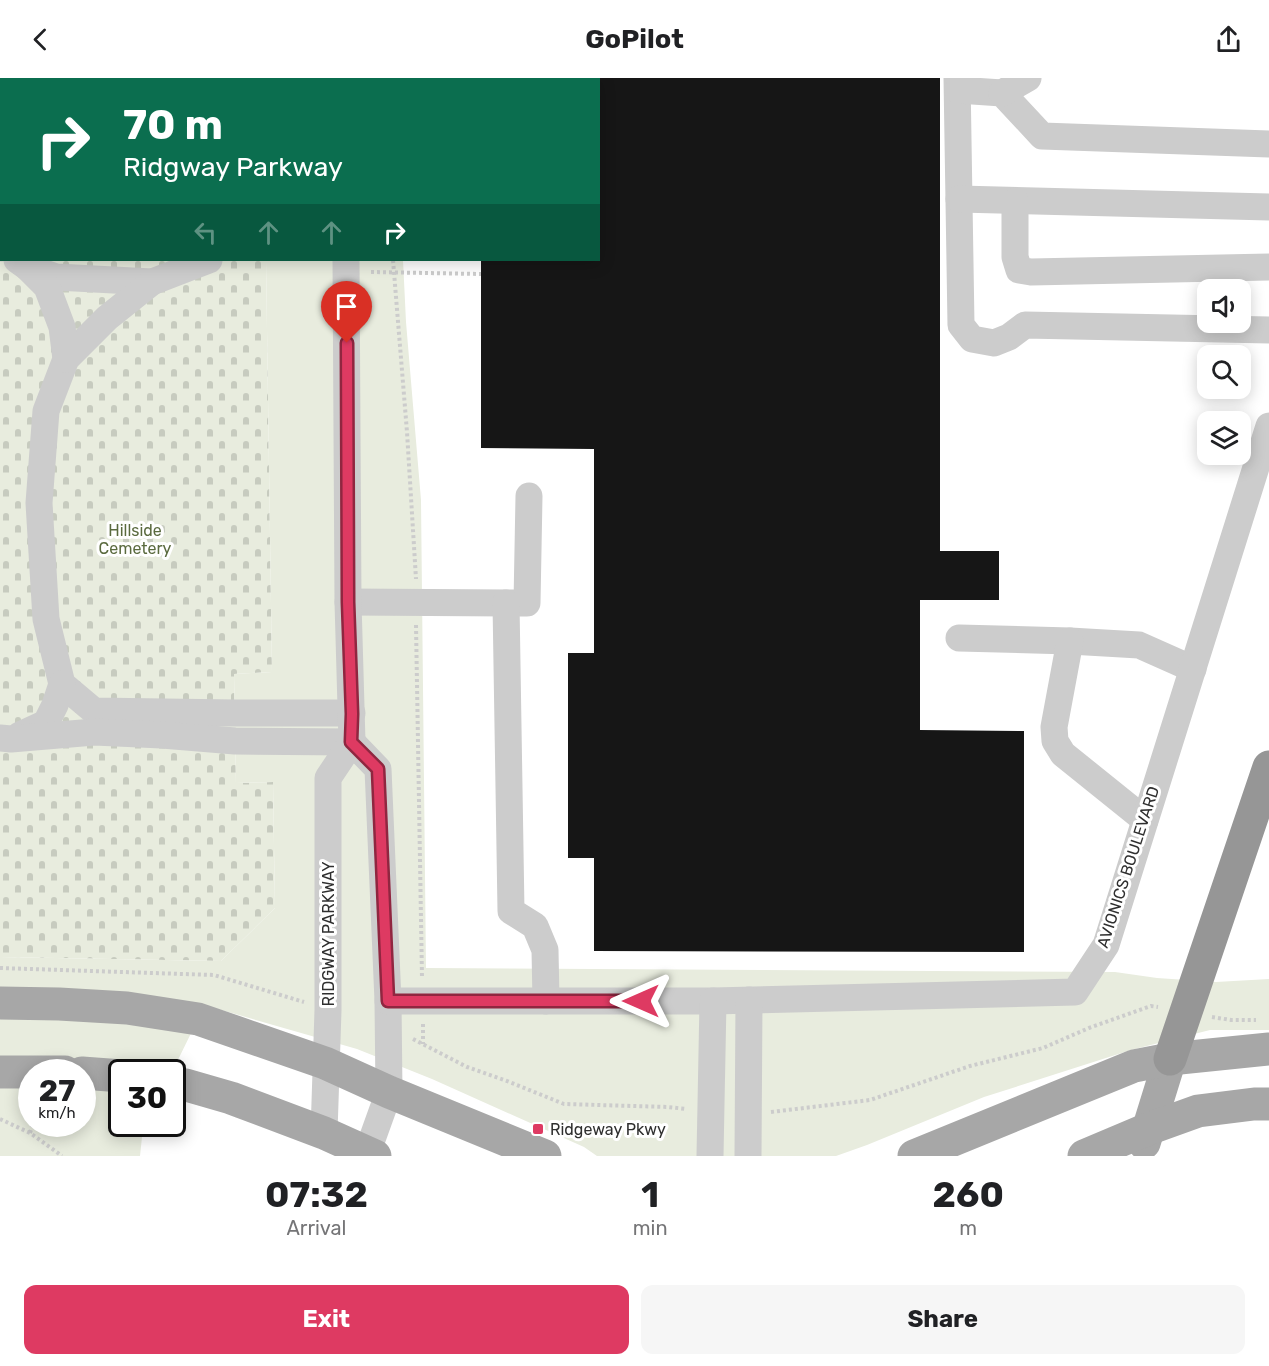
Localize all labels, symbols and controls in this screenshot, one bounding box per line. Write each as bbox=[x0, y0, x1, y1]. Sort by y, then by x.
icon: back bbox=[24, 23, 57, 56]
text: GoPilot bbox=[585, 23, 684, 55]
icon: share bbox=[1212, 23, 1245, 56]
text: 70 m bbox=[123, 100, 223, 150]
icon: right bbox=[24, 102, 102, 180]
text: Ridgway Parkway bbox=[123, 151, 343, 183]
icon: left bbox=[189, 216, 222, 249]
icon: ahead bbox=[252, 216, 285, 249]
icon: ahead bbox=[315, 216, 348, 249]
icon: right bbox=[378, 216, 411, 249]
map controls bbox=[1197, 279, 1251, 465]
button: sound bbox=[1197, 279, 1251, 333]
pin bbox=[321, 281, 372, 343]
icon: arrive bbox=[330, 290, 363, 323]
button: search bbox=[1197, 345, 1251, 399]
button: layers bbox=[1197, 411, 1251, 465]
park label: Hillside Cemetery bbox=[99, 521, 172, 558]
street label: AVIONICS BOULEVARD bbox=[1093, 784, 1163, 950]
street label: RIDGWAY PARKWAY bbox=[319, 861, 338, 1007]
position arrow bbox=[609, 969, 673, 1033]
speed limit sign: 30 bbox=[108, 1059, 186, 1137]
text: 27 bbox=[39, 1073, 75, 1109]
text: km/h bbox=[38, 1104, 76, 1122]
place label: Ridgeway Pkwy bbox=[550, 1120, 666, 1139]
marker: Ridgeway Pkwy bbox=[531, 1122, 545, 1136]
text: 07:32 bbox=[265, 1173, 368, 1216]
text: 1 bbox=[641, 1173, 659, 1216]
text: 260 bbox=[933, 1173, 1004, 1216]
text: Arrival bbox=[286, 1216, 346, 1240]
text: min bbox=[633, 1216, 668, 1240]
text: m bbox=[959, 1216, 977, 1240]
button: Exit bbox=[24, 1285, 629, 1354]
button: Share bbox=[641, 1285, 1245, 1354]

